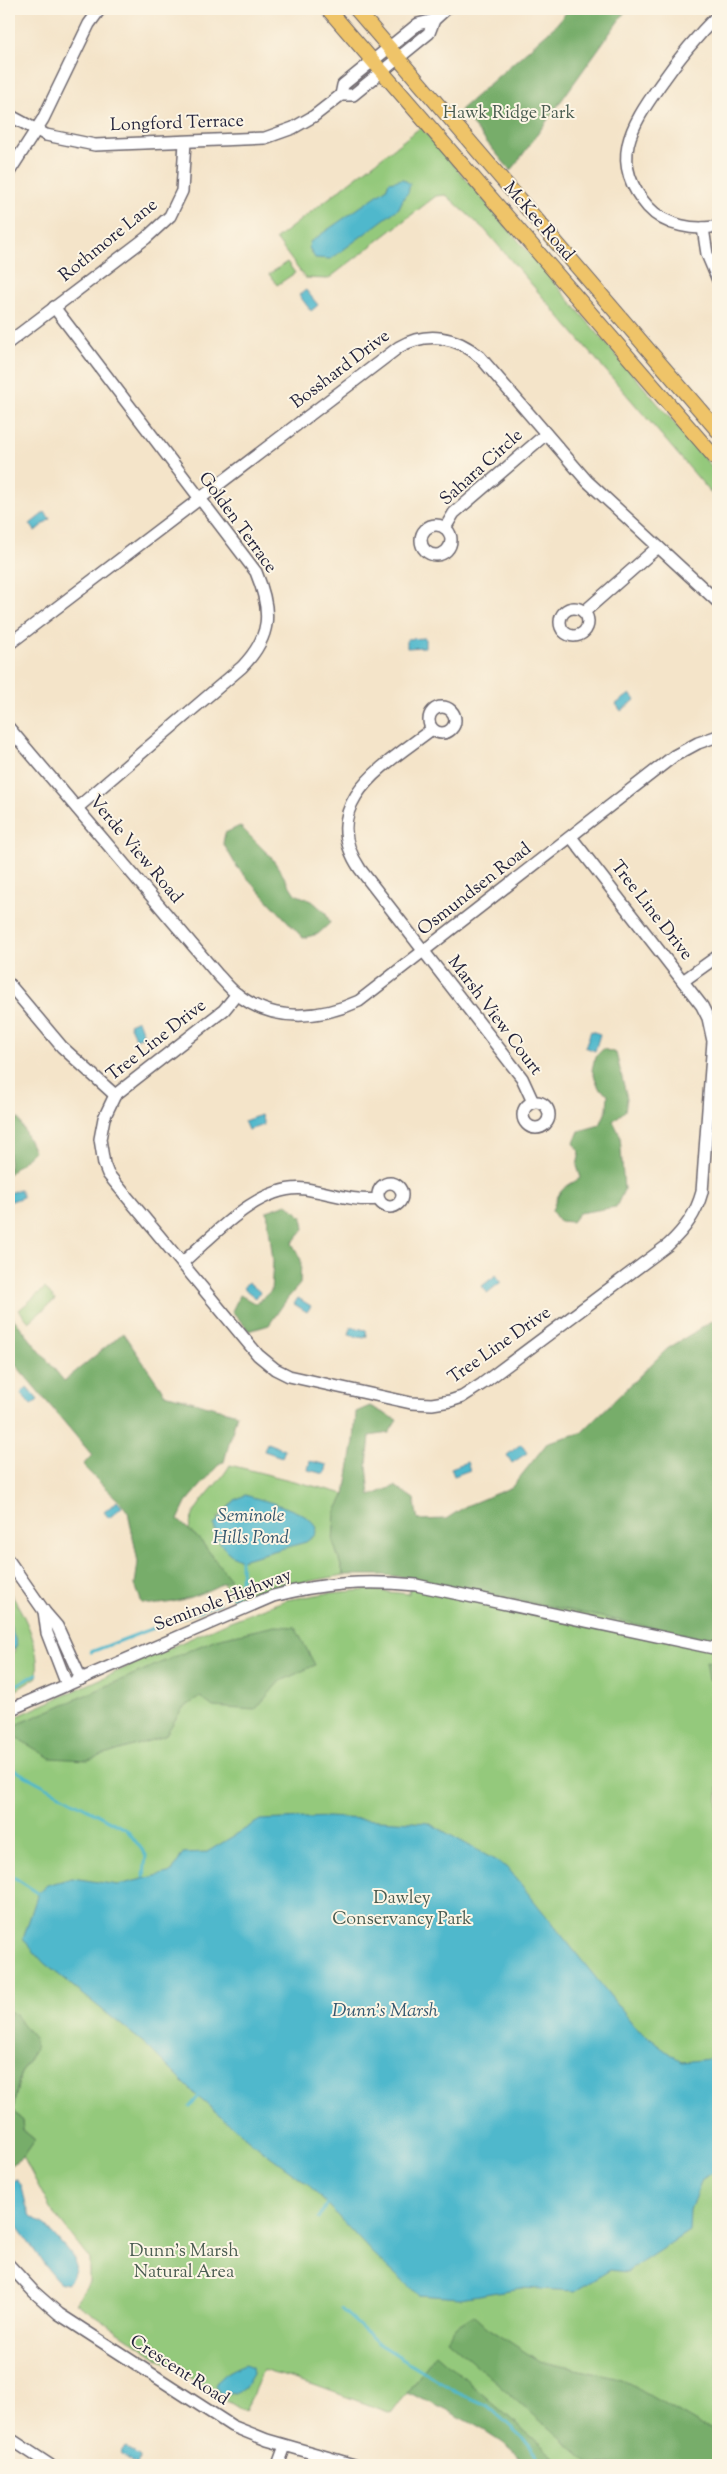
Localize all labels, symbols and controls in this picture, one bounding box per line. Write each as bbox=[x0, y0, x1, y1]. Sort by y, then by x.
park label: Hawk Ridge Park bbox=[443, 101, 575, 127]
street label: Longford Terrace bbox=[110, 109, 244, 139]
street label: McKee Road bbox=[496, 177, 580, 267]
street label: Rothmore Lane bbox=[54, 193, 164, 289]
street label: Bosshard Drive bbox=[286, 324, 396, 416]
street label: Sahara Circle bbox=[435, 424, 529, 512]
street label: Golden Terrace bbox=[191, 467, 283, 579]
street label: Verde View Road bbox=[82, 790, 188, 910]
street label: Osmundsen Road bbox=[412, 837, 538, 943]
street label: Tree Line Drive bbox=[604, 856, 698, 966]
street label: Marsh View Court bbox=[440, 951, 548, 1081]
street label: Tree Line Drive bbox=[102, 994, 212, 1088]
street label: Tree Line Drive bbox=[443, 1301, 557, 1391]
water label: Seminole Hills Pond bbox=[213, 1503, 290, 1552]
street label: Seminole Highway bbox=[151, 1563, 296, 1639]
park label: Dawley Conservancy Park bbox=[332, 1886, 472, 1933]
water label: Dunn's Marsh bbox=[332, 1998, 439, 2025]
park label: Dunn's Marsh Natural Area bbox=[129, 2239, 239, 2286]
street label: Crescent Road bbox=[124, 2329, 234, 2413]

